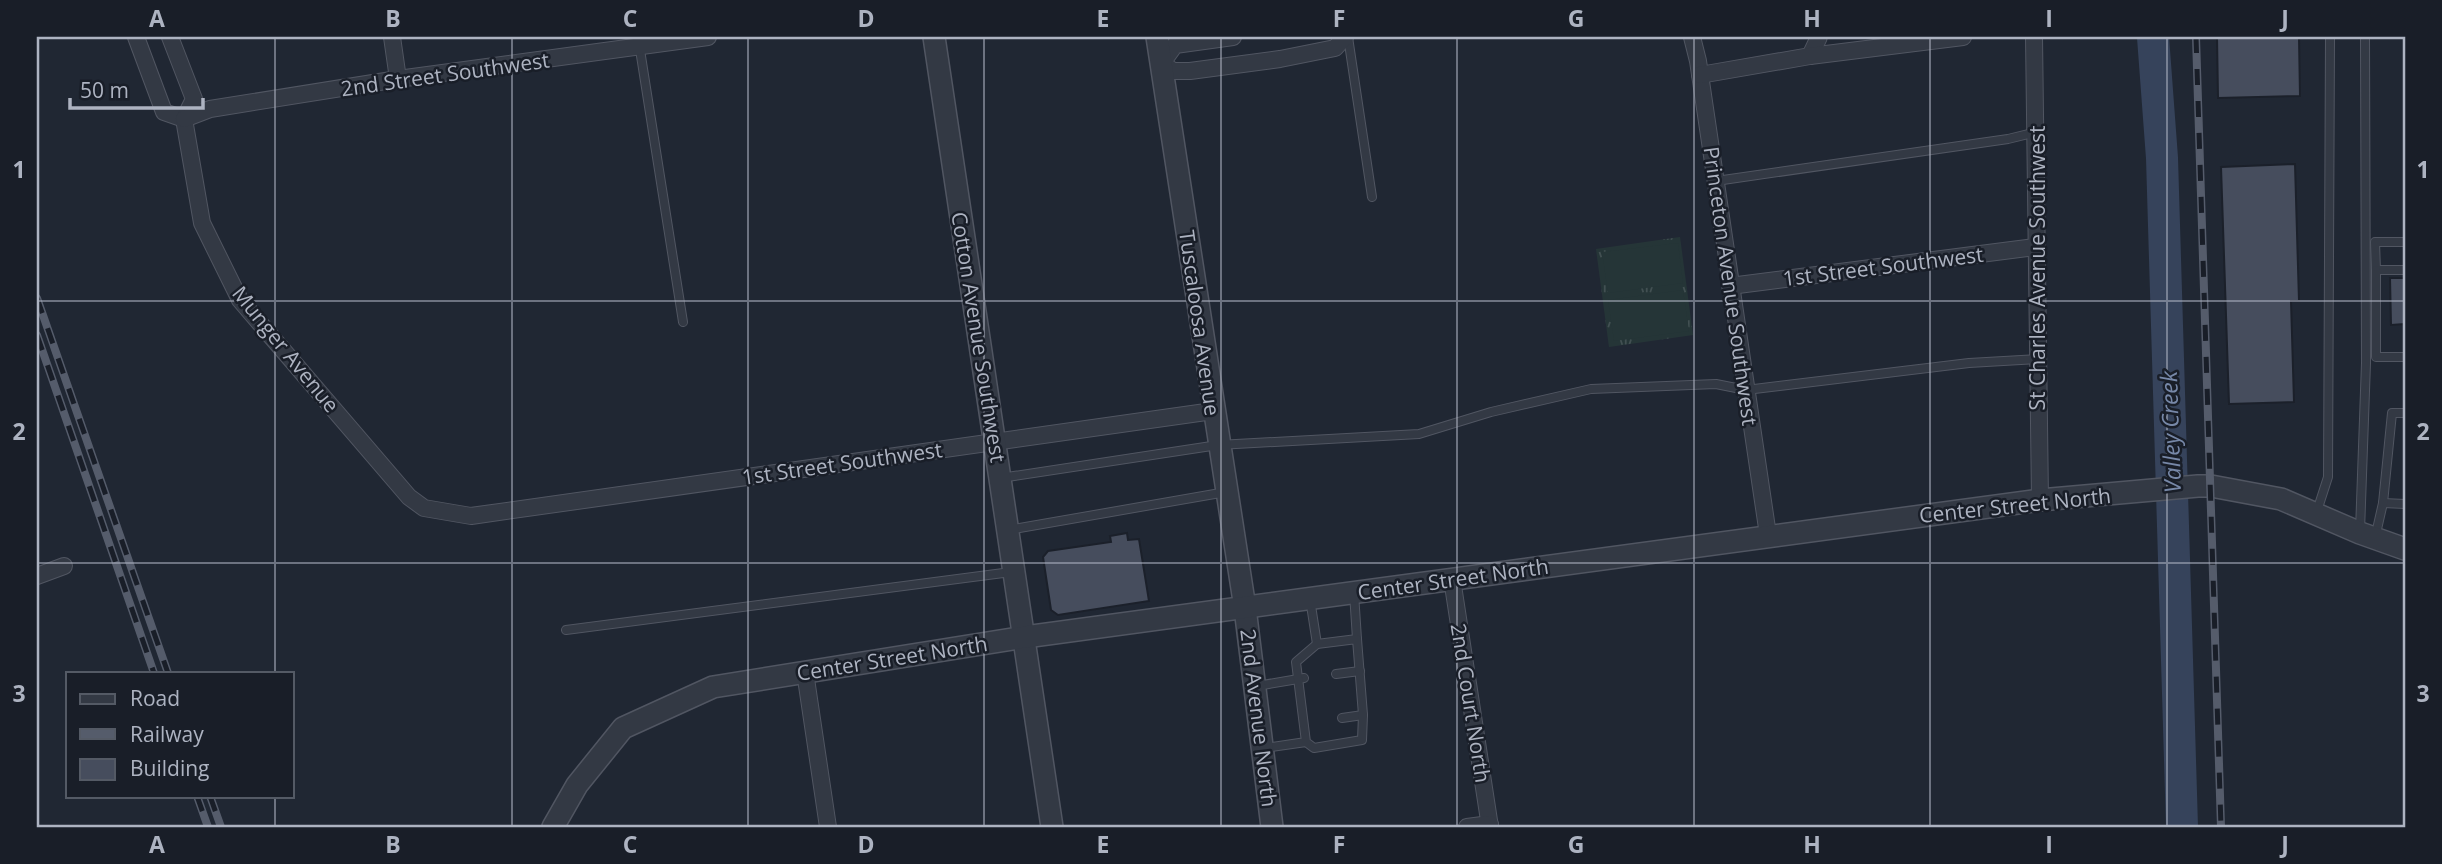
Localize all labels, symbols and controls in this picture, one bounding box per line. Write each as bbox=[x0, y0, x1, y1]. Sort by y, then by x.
text: A bbox=[149, 2, 165, 34]
text: B bbox=[385, 2, 401, 34]
text: C bbox=[623, 2, 637, 34]
text: D bbox=[857, 2, 875, 34]
text: E bbox=[1097, 2, 1109, 34]
text: F bbox=[1333, 2, 1345, 34]
text: G bbox=[1568, 2, 1584, 34]
text: H bbox=[1803, 2, 1821, 34]
text: I bbox=[2045, 2, 2053, 34]
text: J bbox=[2279, 2, 2289, 34]
street label: 2nd Street Southwest bbox=[339, 46, 551, 102]
scale bar bbox=[70, 66, 203, 110]
text: 50 m bbox=[80, 76, 129, 104]
street label: St Charles Avenue Southwest bbox=[2023, 126, 2051, 410]
street label: Princeton Avenue Southwest bbox=[1698, 145, 1764, 427]
text: 1 bbox=[12, 153, 26, 185]
text: 1 bbox=[2416, 153, 2430, 185]
street label: Cotton Avenue Southwest bbox=[945, 210, 1013, 464]
street label: Tuscaloosa Avenue bbox=[1173, 228, 1227, 418]
street label: 1st Street Southwest bbox=[1781, 240, 1985, 292]
street label: Munger Avenue bbox=[226, 280, 346, 418]
water label: Valley Creek bbox=[2152, 370, 2188, 494]
text: 2 bbox=[12, 415, 26, 447]
text: 2 bbox=[2416, 415, 2430, 447]
street label: 1st Street Southwest bbox=[740, 435, 944, 491]
street label: Center Street North bbox=[1918, 481, 2112, 529]
street label: Center Street North bbox=[1356, 552, 1550, 606]
street label: 2nd Court North bbox=[1445, 621, 1497, 785]
street label: 2nd Avenue North bbox=[1234, 627, 1284, 809]
street label: Center Street North bbox=[795, 629, 989, 687]
legend bbox=[66, 672, 294, 798]
text: 3 bbox=[12, 677, 26, 709]
text: 3 bbox=[2416, 677, 2430, 709]
text: Road bbox=[130, 684, 180, 712]
text: Railway bbox=[130, 720, 204, 748]
text: Building bbox=[130, 754, 209, 782]
text: A bbox=[149, 828, 165, 860]
text: B bbox=[385, 828, 401, 860]
text: C bbox=[623, 828, 637, 860]
text: D bbox=[857, 828, 875, 860]
text: E bbox=[1097, 828, 1109, 860]
text: F bbox=[1333, 828, 1345, 860]
text: G bbox=[1568, 828, 1584, 860]
text: H bbox=[1803, 828, 1821, 860]
text: I bbox=[2045, 828, 2053, 860]
text: J bbox=[2279, 828, 2289, 860]

